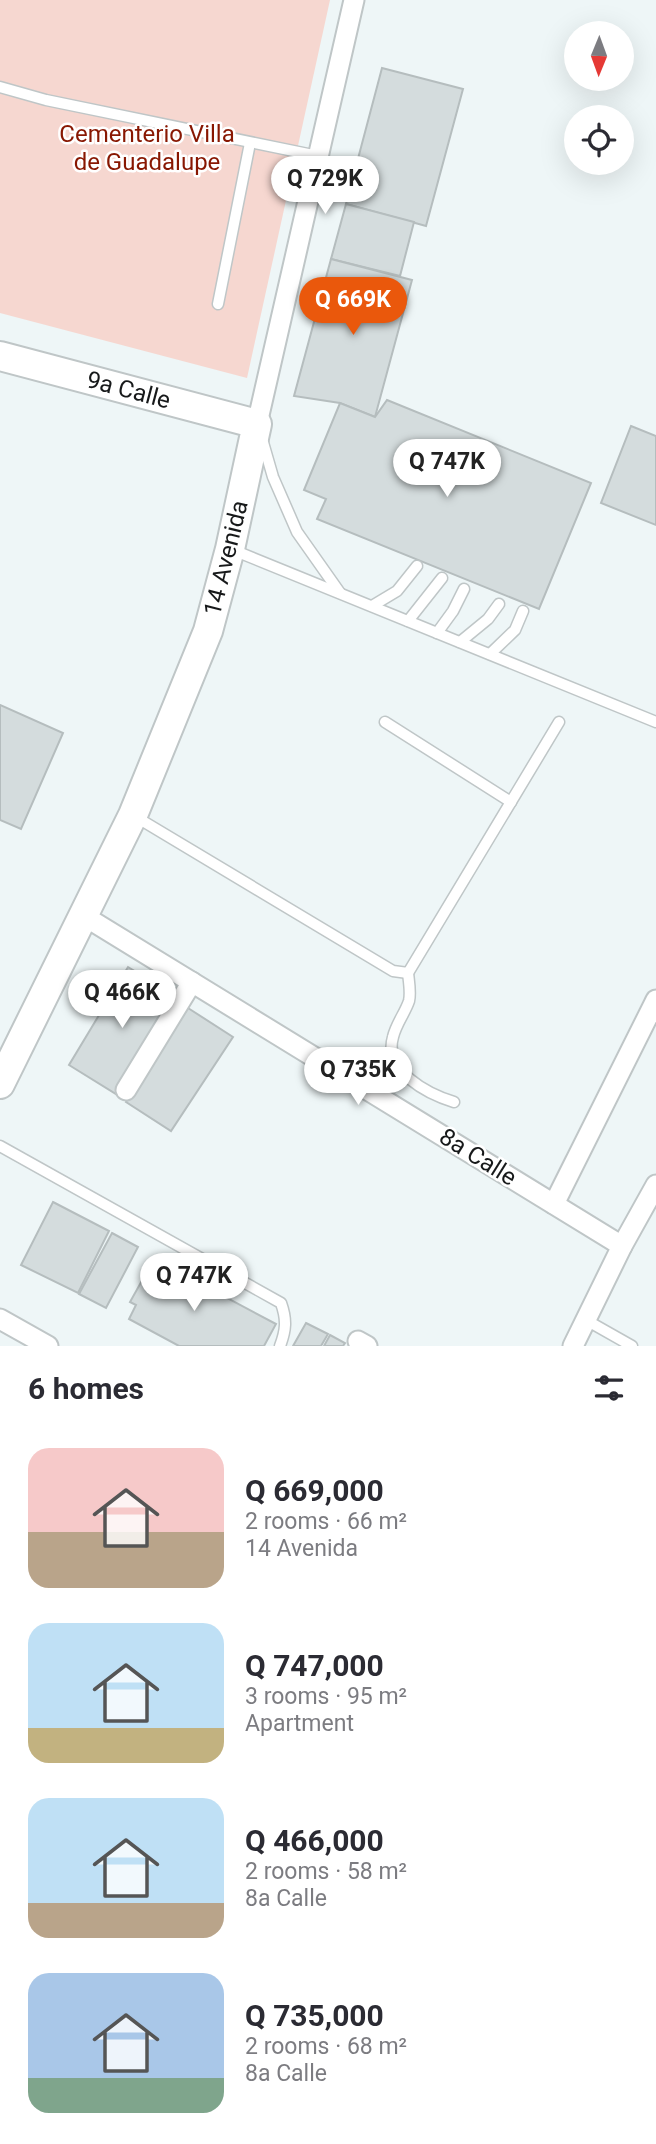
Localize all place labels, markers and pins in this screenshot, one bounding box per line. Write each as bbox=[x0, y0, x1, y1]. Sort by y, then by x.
pin: Q 729K bbox=[268, 156, 382, 216]
pin: Q 669K bbox=[296, 278, 410, 337]
pin: Q 747K bbox=[390, 440, 504, 499]
pin: Q 466K bbox=[65, 970, 179, 1030]
pin: Q 735K bbox=[301, 1048, 415, 1107]
pin: Q 747K bbox=[137, 1254, 251, 1313]

